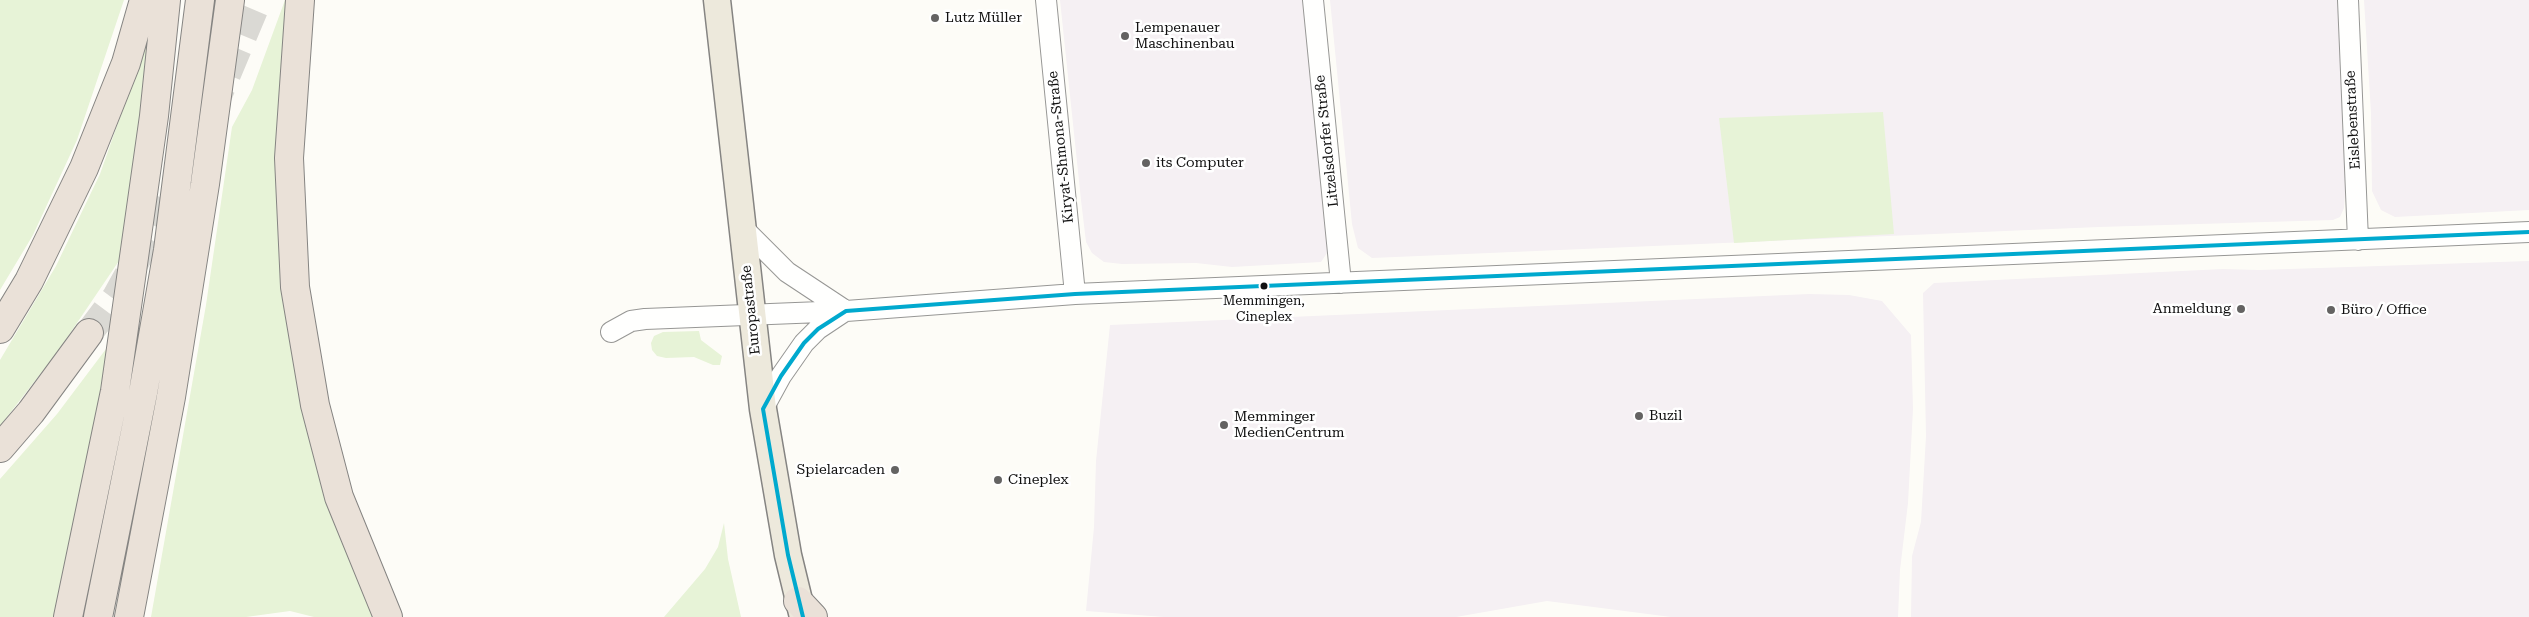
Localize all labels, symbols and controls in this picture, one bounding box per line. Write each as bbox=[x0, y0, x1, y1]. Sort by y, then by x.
place label: Lutz Müller bbox=[945, 10, 1022, 26]
marker: Lutz Müller bbox=[929, 12, 941, 24]
place label: Lempenauer Maschinenbau bbox=[1135, 20, 1234, 52]
marker: Lempenauer Maschinenbau bbox=[1119, 30, 1131, 42]
street label: Kiryat-Shmona-Straße bbox=[1045, 70, 1077, 224]
street label: Eislebenstraße bbox=[2342, 70, 2364, 170]
street label: Litzelsdorfer Straße bbox=[1312, 74, 1342, 208]
place label: its Computer bbox=[1156, 155, 1244, 171]
marker: its Computer bbox=[1140, 157, 1152, 169]
street label: Europastraße bbox=[738, 264, 764, 356]
marker: Memmingen, Cineplex bbox=[1259, 281, 1269, 291]
place label: Memmingen, Cineplex bbox=[1223, 293, 1305, 324]
place label: Anmeldung bbox=[2153, 301, 2231, 317]
place label: Büro / Office bbox=[2341, 302, 2427, 318]
marker: Anmeldung bbox=[2235, 303, 2247, 315]
marker: Büro / Office bbox=[2325, 304, 2337, 316]
place label: Buzil bbox=[1649, 408, 1682, 424]
place label: Memminger MedienCentrum bbox=[1234, 409, 1344, 442]
marker: Buzil bbox=[1633, 410, 1645, 422]
marker: Memminger MedienCentrum bbox=[1218, 419, 1230, 431]
place label: Spielarcaden bbox=[797, 462, 885, 478]
marker: Spielarcaden bbox=[889, 464, 901, 476]
place label: Cineplex bbox=[1008, 472, 1068, 488]
marker: Cineplex bbox=[992, 474, 1004, 486]

